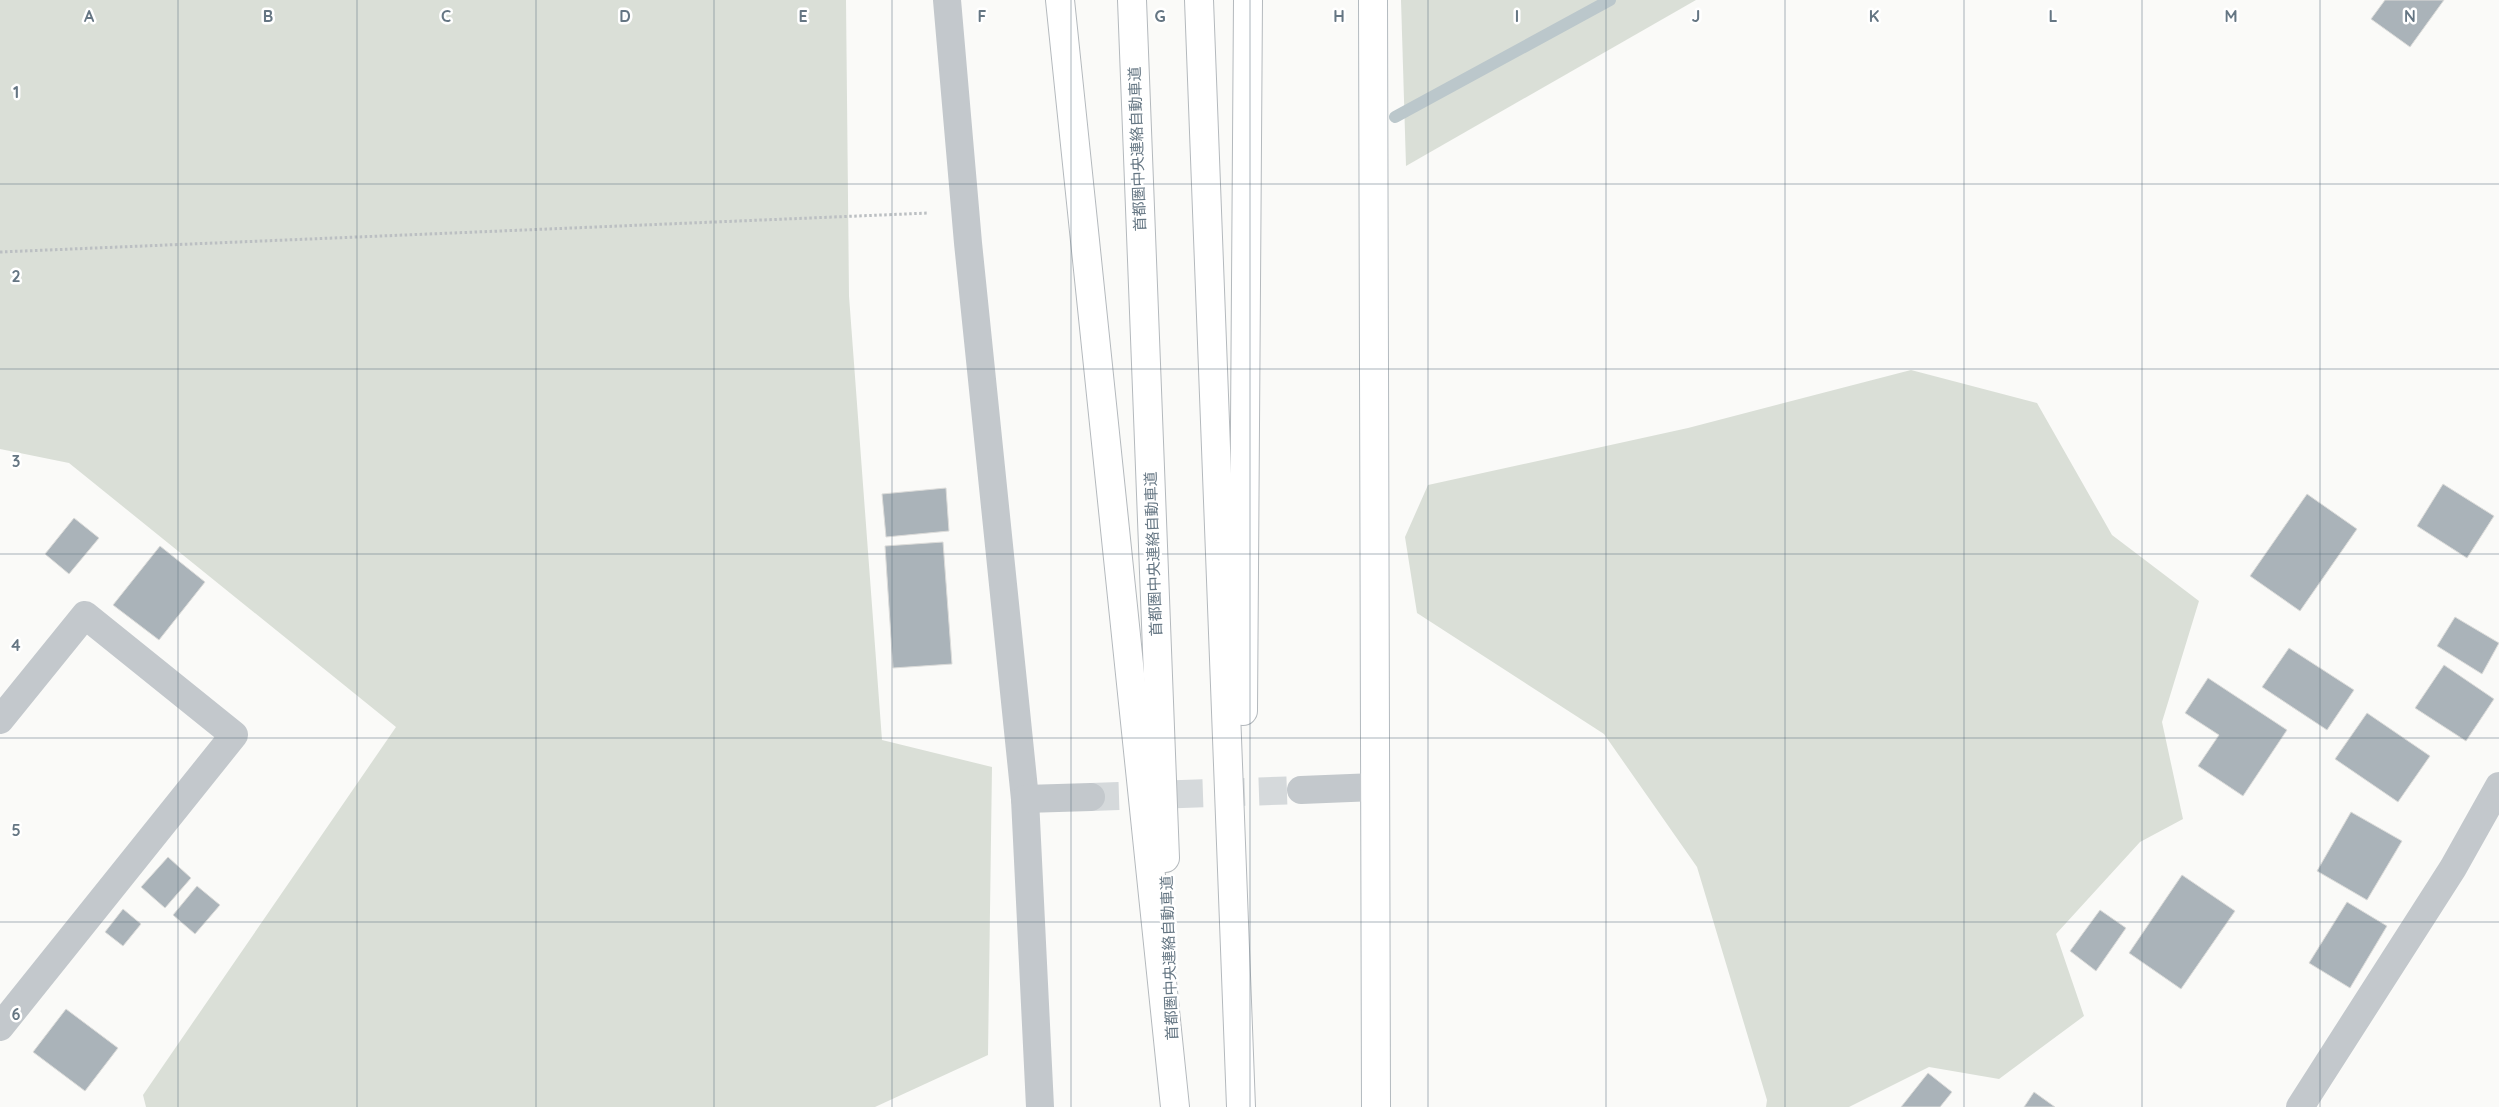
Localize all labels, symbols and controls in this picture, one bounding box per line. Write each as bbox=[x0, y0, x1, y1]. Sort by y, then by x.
text: A bbox=[84, 6, 95, 26]
text: B bbox=[263, 6, 273, 26]
text: C bbox=[441, 6, 451, 26]
text: D bbox=[619, 6, 631, 26]
text: E bbox=[798, 6, 808, 26]
text: F bbox=[978, 6, 987, 26]
text: G bbox=[1154, 6, 1166, 26]
text: H bbox=[1333, 6, 1345, 26]
text: I bbox=[1515, 6, 1519, 26]
text: J bbox=[1692, 6, 1700, 26]
text: K bbox=[1869, 6, 1879, 26]
text: L bbox=[2049, 6, 2058, 26]
text: M bbox=[2224, 6, 2238, 26]
text: N bbox=[2404, 6, 2416, 26]
street label: 首都圏中央連絡自動車道 bbox=[1125, 66, 1149, 232]
text: 1 bbox=[13, 82, 19, 102]
text: 2 bbox=[11, 266, 21, 286]
text: 3 bbox=[12, 451, 20, 471]
street label: 首都圏中央連絡自動車道 bbox=[1141, 471, 1165, 637]
text: 4 bbox=[11, 635, 21, 655]
text: 5 bbox=[11, 820, 21, 840]
street label: 首都圏中央連絡自動車道 bbox=[1157, 875, 1181, 1041]
text: 6 bbox=[12, 1004, 21, 1024]

